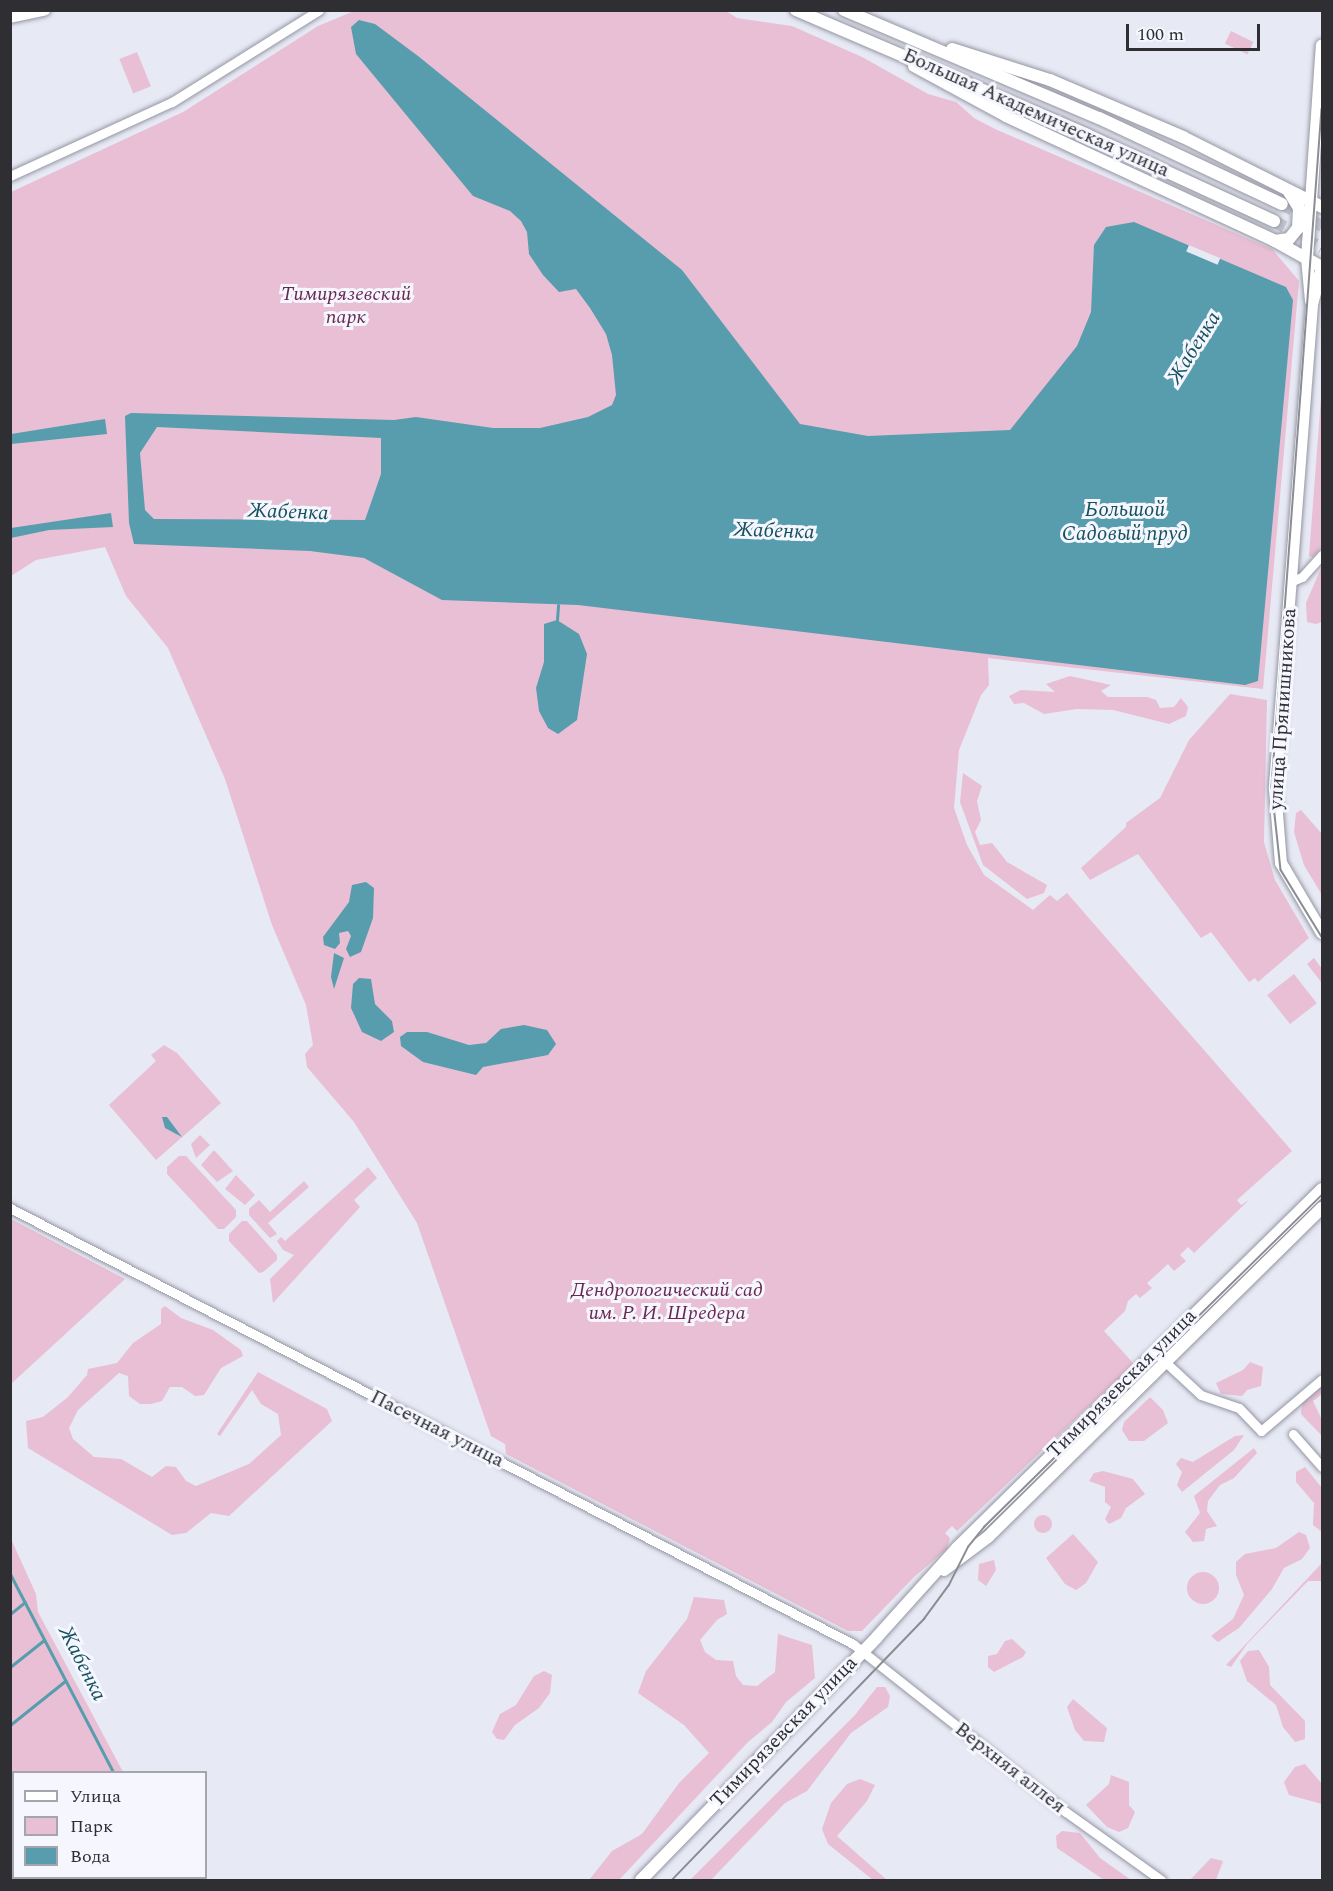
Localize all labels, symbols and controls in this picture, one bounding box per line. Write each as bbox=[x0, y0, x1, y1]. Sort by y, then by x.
scale bar bbox=[1129, 12, 1262, 50]
text: 100 m bbox=[1137, 21, 1184, 48]
street label: Большая Академическая улица bbox=[899, 43, 1173, 183]
park label: Тимирязевский парк bbox=[281, 282, 411, 329]
water label: Жабенка bbox=[1162, 307, 1226, 389]
water label: Большой Садовый пруд bbox=[1062, 497, 1188, 547]
water label: Жабенка bbox=[247, 498, 329, 526]
water label: Жабенка bbox=[733, 517, 815, 545]
street label: улица Прянишникова bbox=[1264, 607, 1302, 811]
park label: Дендрологический сад им. Р. И. Шредера bbox=[571, 1279, 763, 1326]
street label: Тимирязевская улица bbox=[1042, 1304, 1202, 1464]
street label: Пасечная улица bbox=[366, 1385, 508, 1473]
water label: Жабенка bbox=[52, 1621, 112, 1705]
street label: Тимирязевская улица bbox=[705, 1651, 863, 1813]
street label: Верхняя аллея bbox=[950, 1717, 1070, 1819]
legend bbox=[12, 1771, 207, 1879]
text: Улица bbox=[70, 1783, 121, 1810]
text: Парк bbox=[70, 1813, 113, 1840]
text: Вода bbox=[70, 1843, 110, 1870]

